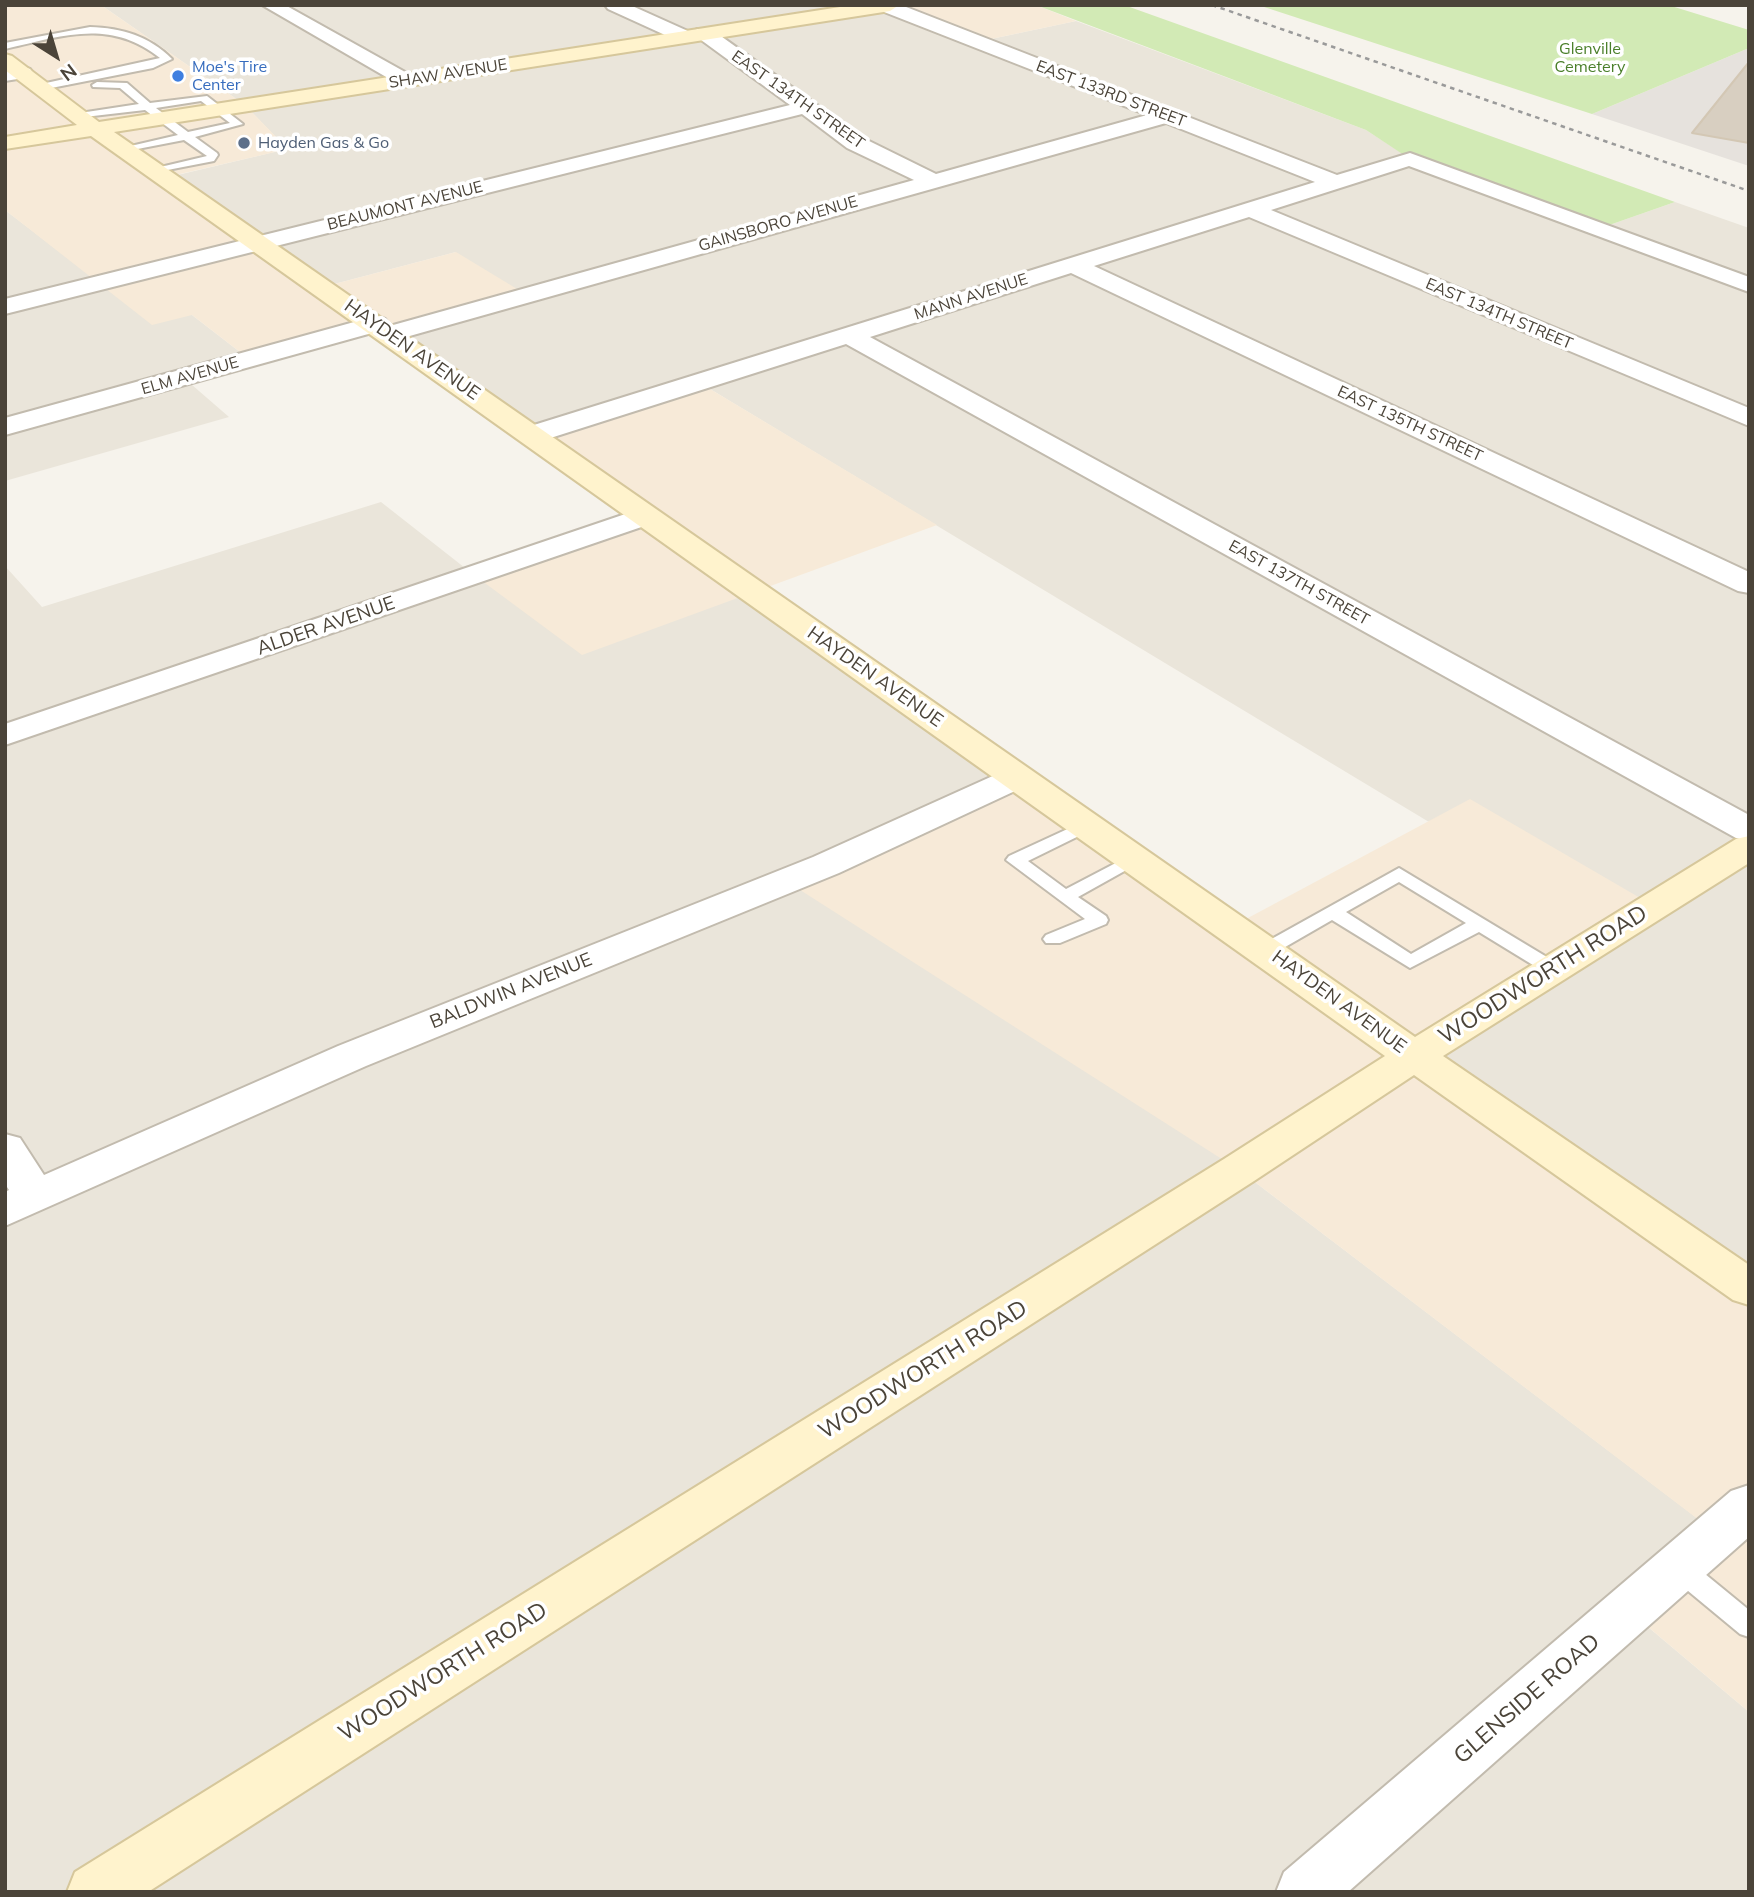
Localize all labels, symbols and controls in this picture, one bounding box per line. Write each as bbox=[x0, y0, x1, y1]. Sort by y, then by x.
north arrow bbox=[21, 21, 91, 91]
park label: Glenville Cemetery bbox=[1555, 39, 1625, 77]
street label: EAST 134TH STREET bbox=[728, 47, 868, 153]
street label: SHAW AVENUE bbox=[387, 55, 509, 93]
place label: Moe's Tire Center bbox=[192, 57, 267, 95]
street label: EAST 133RD STREET bbox=[1033, 57, 1189, 131]
text: N bbox=[56, 59, 82, 87]
marker: Moe's Tire Center bbox=[170, 68, 186, 84]
place label: Hayden Gas & Go bbox=[258, 133, 389, 153]
marker: Hayden Gas & Go bbox=[236, 135, 252, 151]
street label: BEAUMONT AVENUE bbox=[325, 177, 485, 235]
street label: GAINSBORO AVENUE bbox=[696, 192, 860, 256]
street label: MANN AVENUE bbox=[912, 270, 1030, 324]
street label: EAST 134TH STREET bbox=[1423, 274, 1575, 354]
street label: HAYDEN AVENUE bbox=[340, 295, 484, 405]
street label: ELM AVENUE bbox=[139, 353, 241, 399]
street label: EAST 135TH STREET bbox=[1334, 382, 1486, 466]
street label: EAST 137TH STREET bbox=[1225, 536, 1373, 630]
street label: ALDER AVENUE bbox=[254, 592, 398, 660]
street label: HAYDEN AVENUE bbox=[803, 622, 947, 732]
street label: WOODWORTH ROAD bbox=[1434, 899, 1652, 1051]
street label: HAYDEN AVENUE bbox=[1267, 946, 1411, 1058]
street label: BALDWIN AVENUE bbox=[427, 948, 595, 1034]
street label: WOODWORTH ROAD bbox=[814, 1294, 1032, 1446]
street label: WOODWORTH ROAD bbox=[334, 1596, 552, 1748]
street label: GLENSIDE ROAD bbox=[1448, 1628, 1606, 1770]

